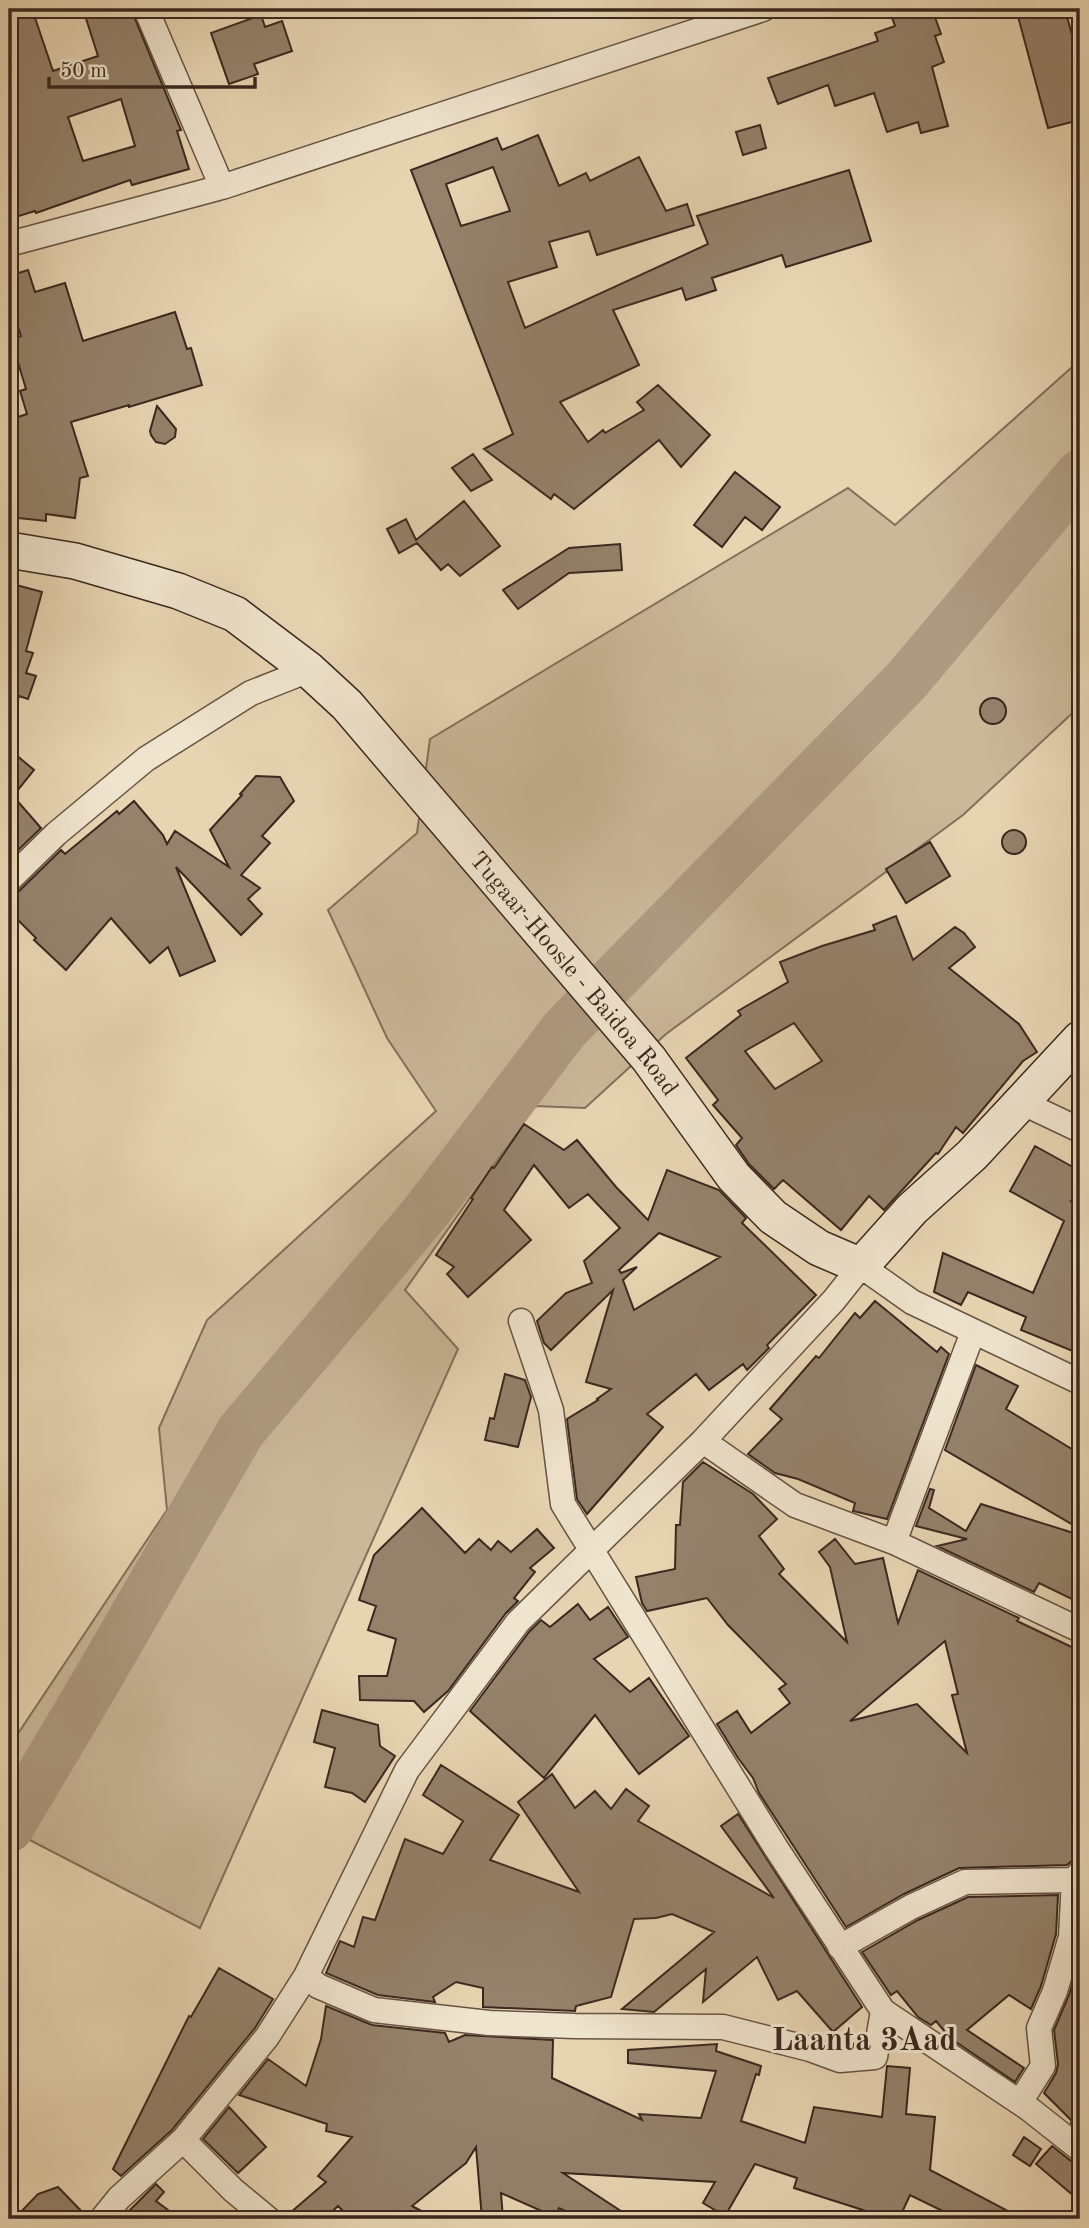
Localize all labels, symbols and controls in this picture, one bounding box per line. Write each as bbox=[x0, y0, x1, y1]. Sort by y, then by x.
scale bar bbox=[49, 46, 256, 90]
text: 50 m bbox=[60, 61, 107, 82]
street label: Tugaar-Hoosle - Baidoa Road bbox=[464, 848, 681, 1101]
district label: Laanta 3Aad bbox=[772, 2026, 956, 2058]

